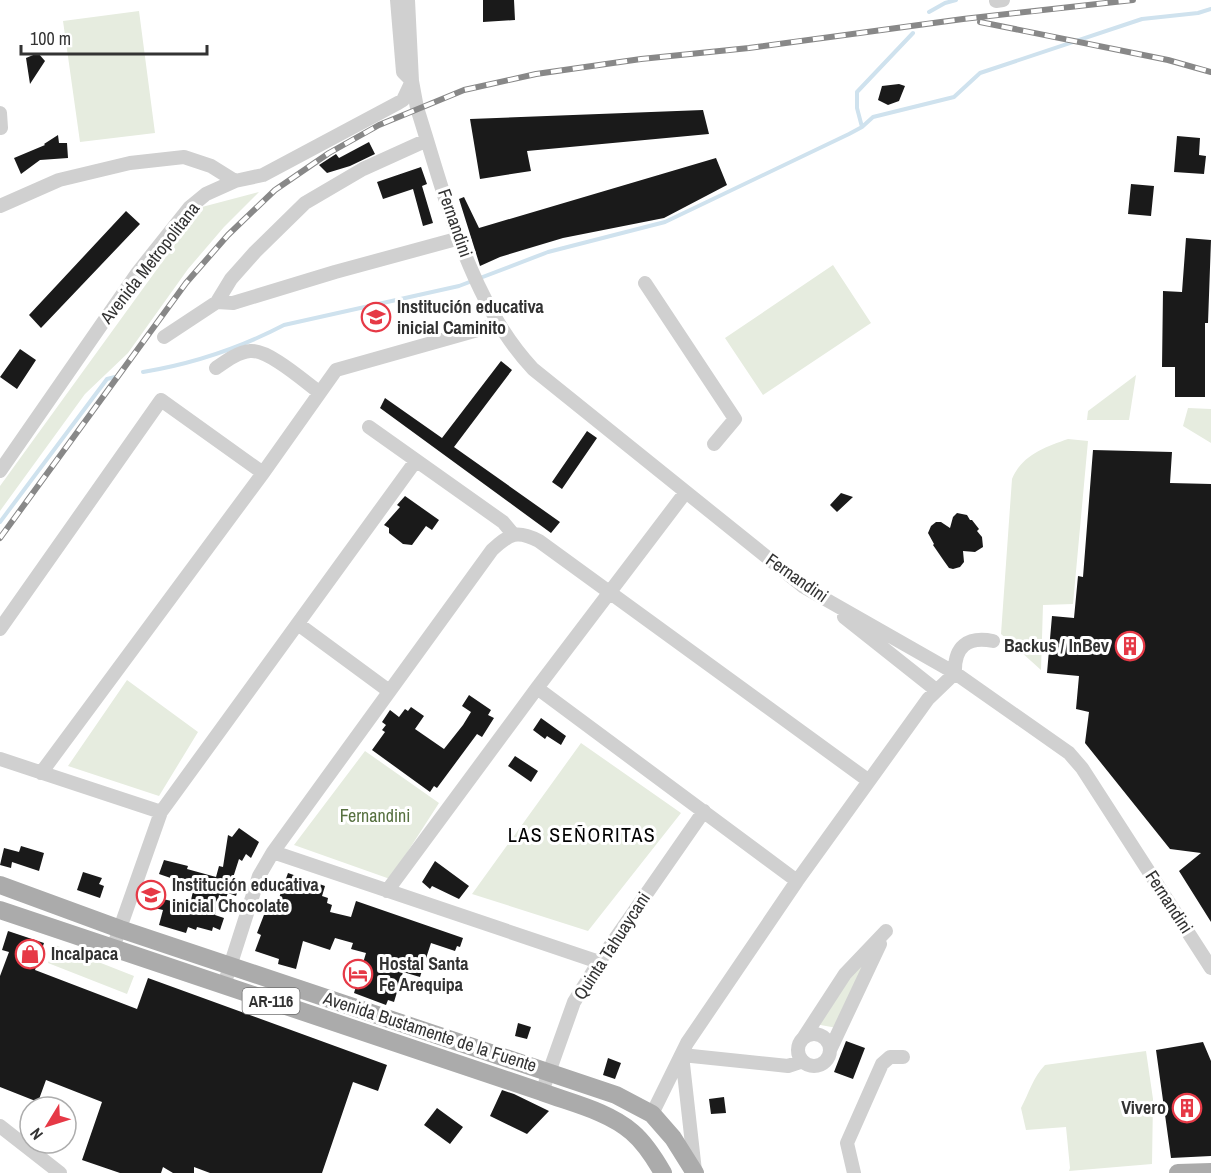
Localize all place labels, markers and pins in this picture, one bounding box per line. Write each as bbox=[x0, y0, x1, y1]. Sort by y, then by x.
place label: Institución educativa inicial Caminito bbox=[397, 294, 545, 340]
school or university icon: Institución educativa inicial Caminito bbox=[360, 301, 392, 333]
building icon: Backus / InBev bbox=[1114, 630, 1146, 662]
place label: Backus / InBev bbox=[1004, 633, 1110, 658]
place label: Institución educativa inicial Chocolate bbox=[172, 872, 320, 918]
school or university icon: Institución educativa inicial Chocolate bbox=[135, 879, 167, 911]
shop icon: Incalpaca bbox=[14, 938, 46, 970]
place label: Incalpaca bbox=[51, 941, 119, 966]
place label: Hostal Santa Fe Arequipa bbox=[379, 951, 469, 997]
hotel icon: Hostal Santa Fe Arequipa bbox=[342, 958, 374, 990]
building icon: Vivero bbox=[1171, 1092, 1203, 1124]
place label: Vivero bbox=[1121, 1095, 1166, 1120]

